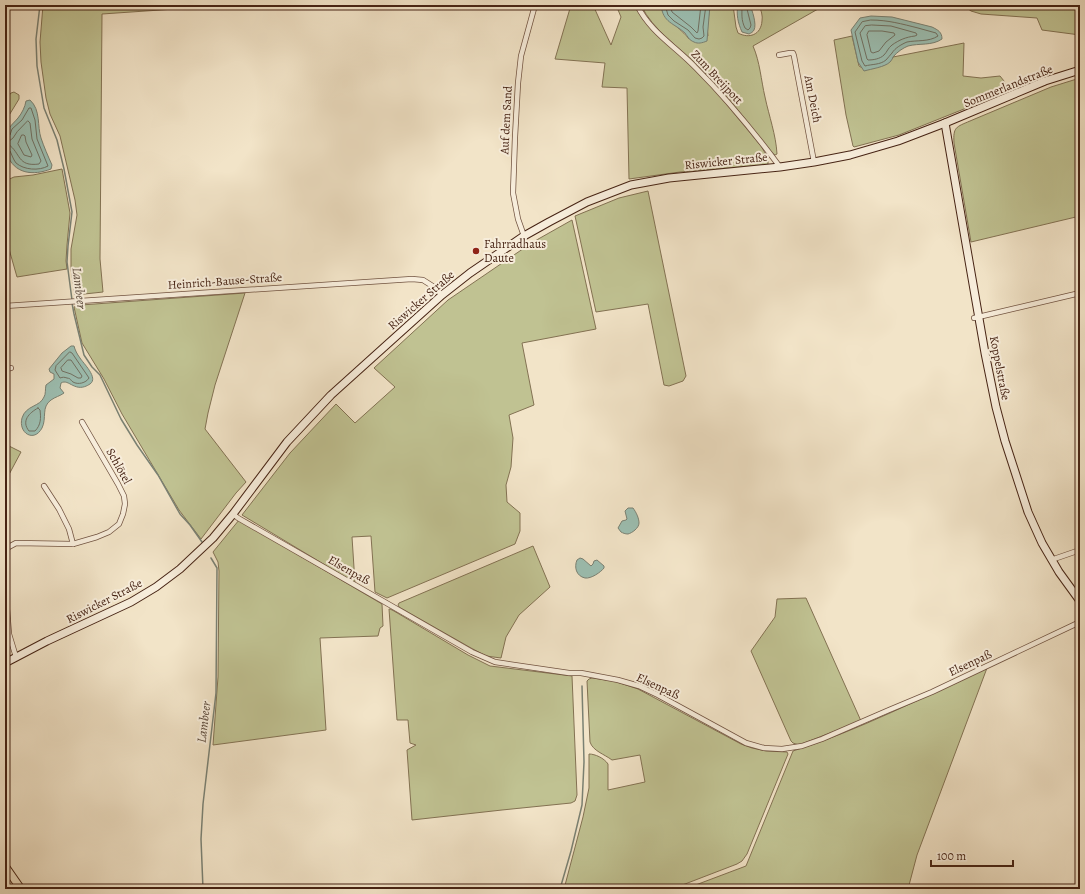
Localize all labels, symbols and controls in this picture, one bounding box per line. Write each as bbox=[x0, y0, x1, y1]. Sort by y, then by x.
street label: Zum Breijpott bbox=[688, 46, 746, 108]
street label: Sommerlandstraße bbox=[961, 61, 1055, 111]
street label: Am Deich bbox=[800, 73, 826, 125]
street label: Auf dem Sand bbox=[496, 85, 516, 156]
street label: Riswicker Straße bbox=[684, 149, 768, 173]
place label: Fahrradhaus Daute bbox=[484, 236, 546, 266]
marker: Fahrradhaus Daute bbox=[471, 246, 481, 256]
water label: Lambeer bbox=[69, 266, 91, 310]
street label: Riswicker Straße bbox=[384, 267, 458, 333]
street label: Heinrich-Bause-Straße bbox=[167, 269, 283, 293]
street label: Koppelstraße bbox=[986, 334, 1014, 402]
street label: Schlötel bbox=[103, 445, 135, 487]
street label: Elsenpaß bbox=[325, 552, 373, 588]
street label: Riswicker Straße bbox=[63, 575, 145, 627]
street label: Elsenpaß bbox=[946, 646, 994, 680]
street label: Elsenpaß bbox=[634, 669, 682, 703]
water label: Lambeer bbox=[193, 700, 215, 744]
scale bar bbox=[931, 842, 1013, 868]
text: 100 m bbox=[937, 848, 966, 864]

